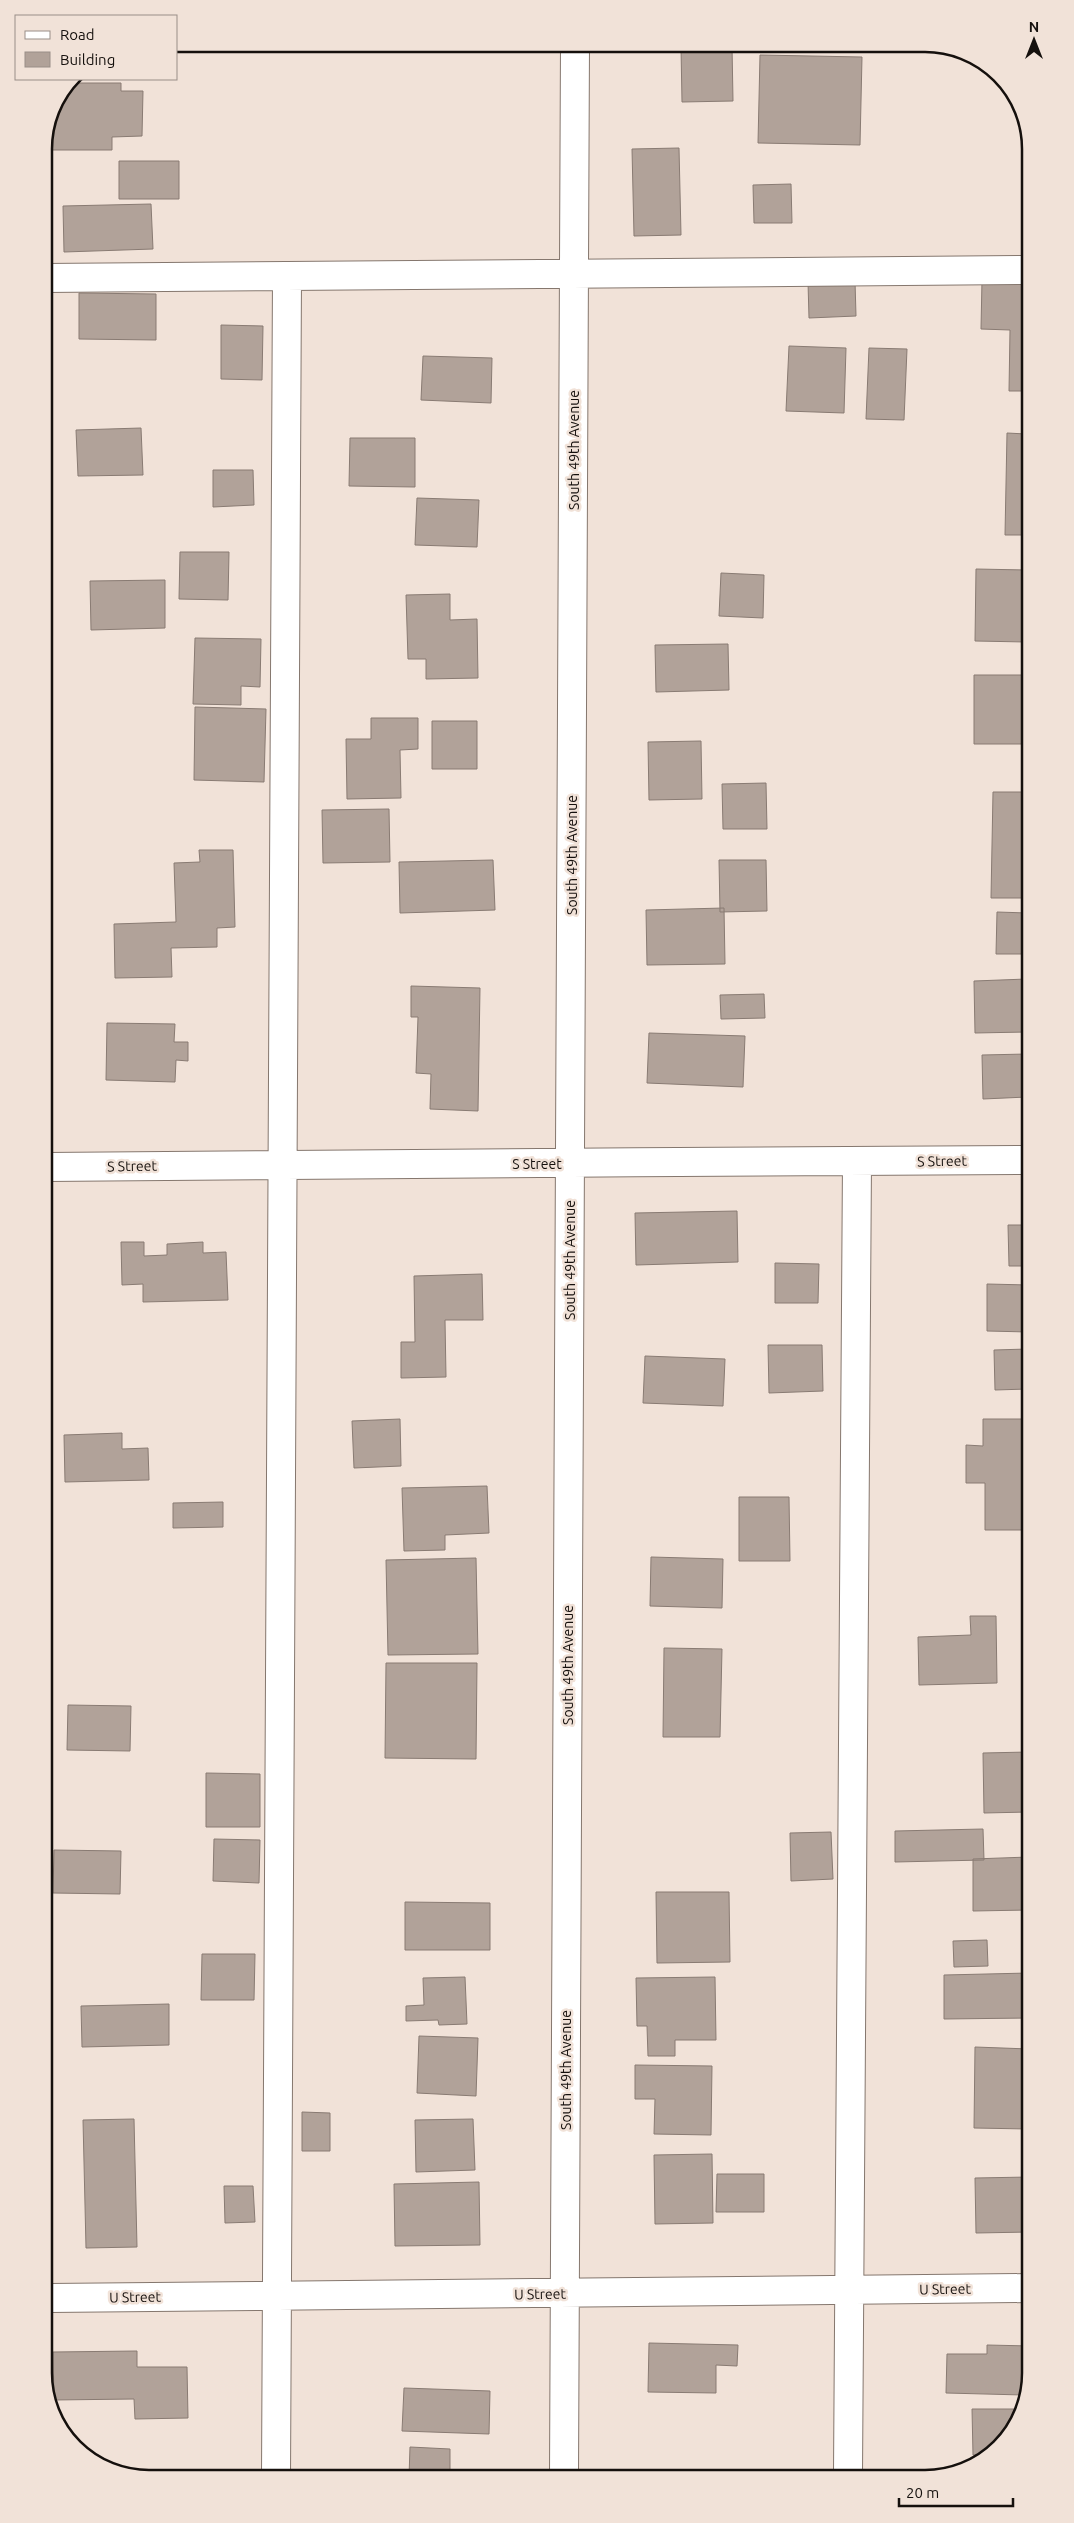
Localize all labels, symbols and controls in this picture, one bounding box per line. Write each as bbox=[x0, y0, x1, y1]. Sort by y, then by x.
legend bbox=[15, 15, 178, 80]
north arrow bbox=[1009, 15, 1059, 65]
text: N bbox=[1029, 19, 1039, 35]
text: Road bbox=[60, 26, 95, 43]
text: Building bbox=[60, 51, 115, 68]
street label: South 49th Avenue bbox=[566, 390, 582, 510]
street label: South 49th Avenue bbox=[564, 795, 580, 915]
street label: S Street bbox=[917, 1153, 967, 1169]
street label: S Street bbox=[512, 1156, 562, 1172]
street label: S Street bbox=[107, 1158, 157, 1174]
street label: South 49th Avenue bbox=[562, 1200, 578, 1320]
street label: South 49th Avenue bbox=[560, 1605, 576, 1725]
street label: South 49th Avenue bbox=[558, 2010, 574, 2130]
street label: U Street bbox=[919, 2281, 972, 2297]
street label: U Street bbox=[514, 2286, 567, 2302]
street label: U Street bbox=[109, 2289, 162, 2305]
scale bar bbox=[899, 2476, 1013, 2508]
text: 20 m bbox=[906, 2484, 939, 2501]

